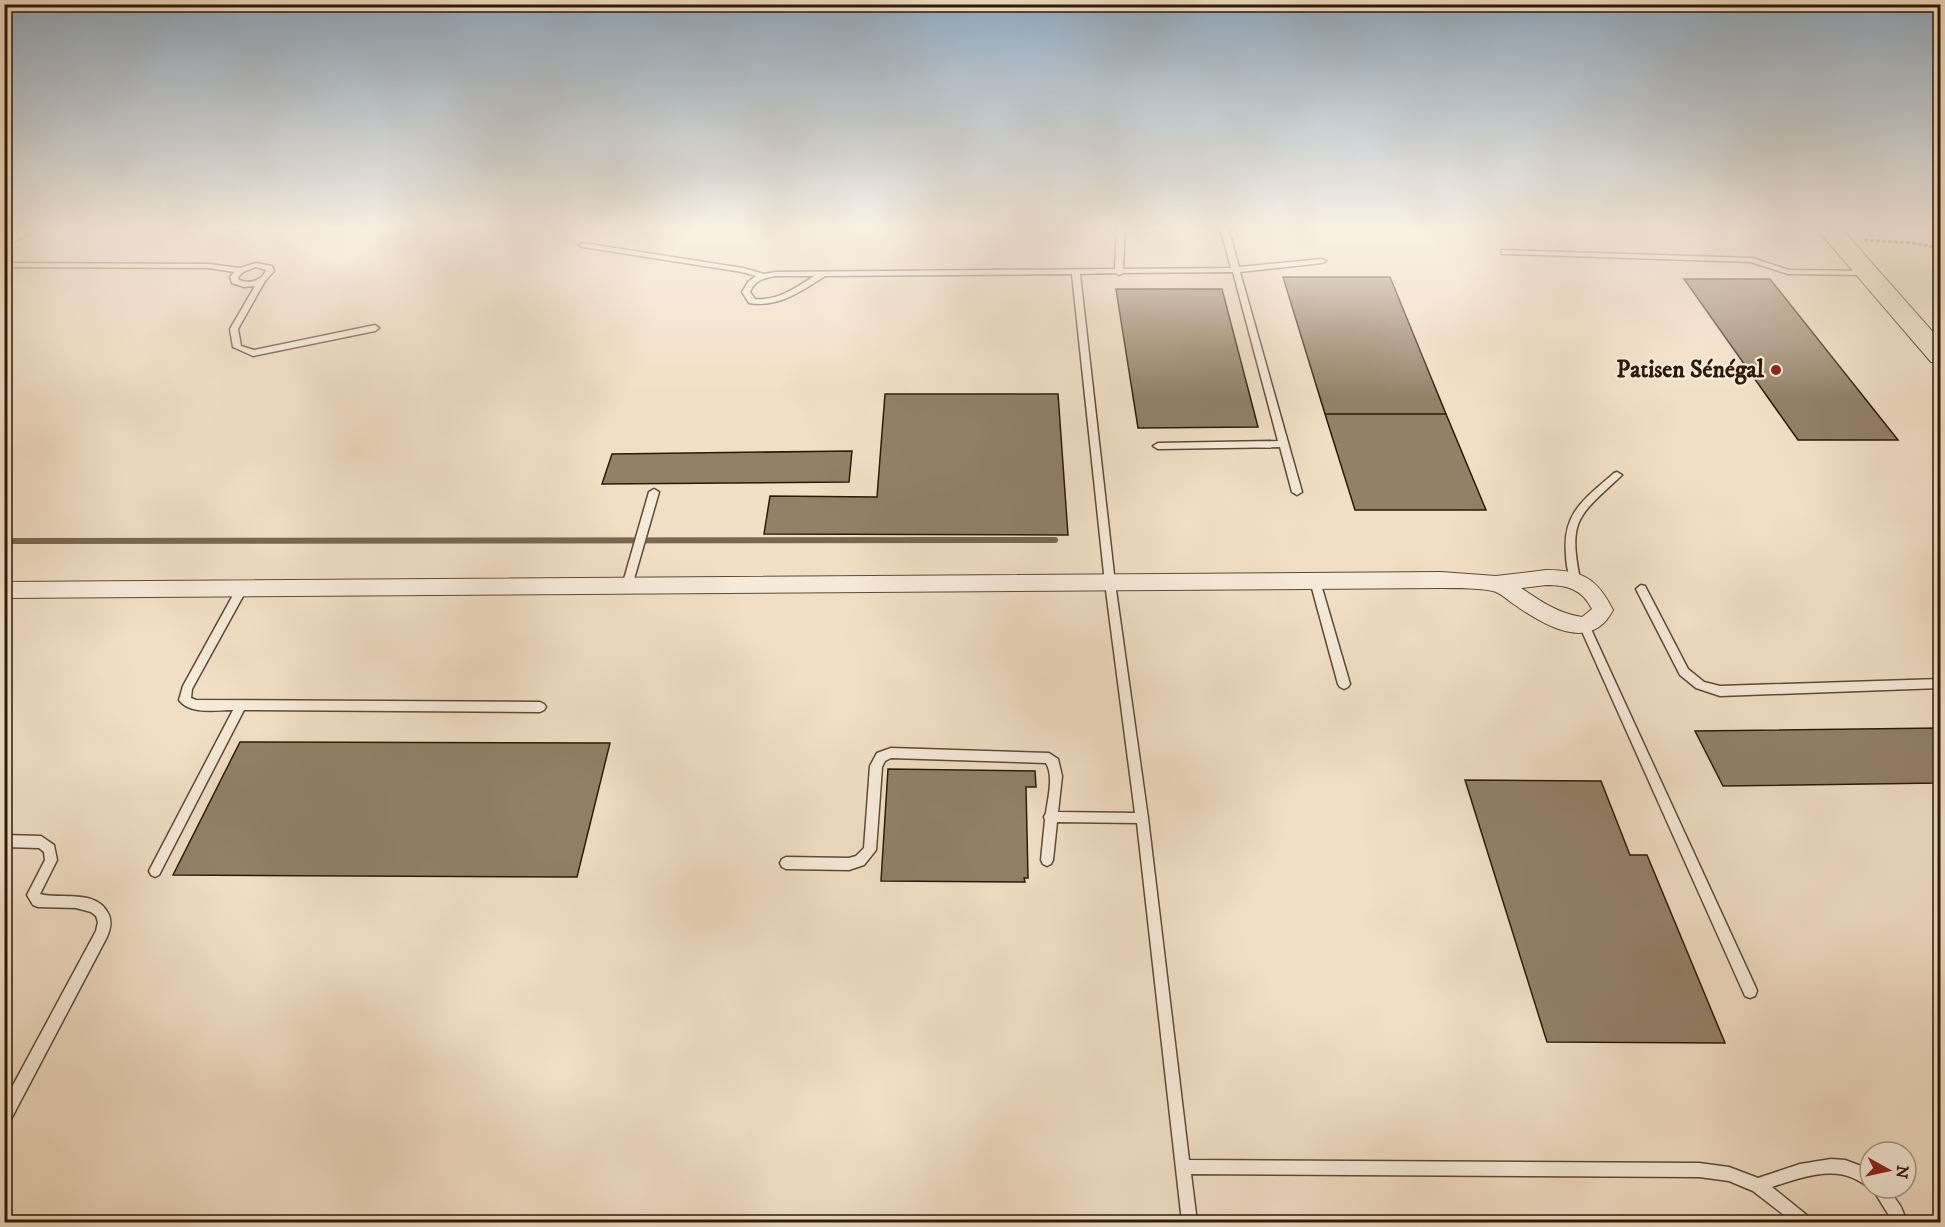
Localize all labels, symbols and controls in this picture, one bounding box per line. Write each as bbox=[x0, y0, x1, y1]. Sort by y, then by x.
place label: Patisen Sénégal bbox=[1616, 355, 1765, 385]
marker: Patisen Sénégal bbox=[1769, 363, 1783, 377]
north arrow bbox=[1858, 1140, 1918, 1200]
text: N bbox=[1891, 1164, 1913, 1180]

